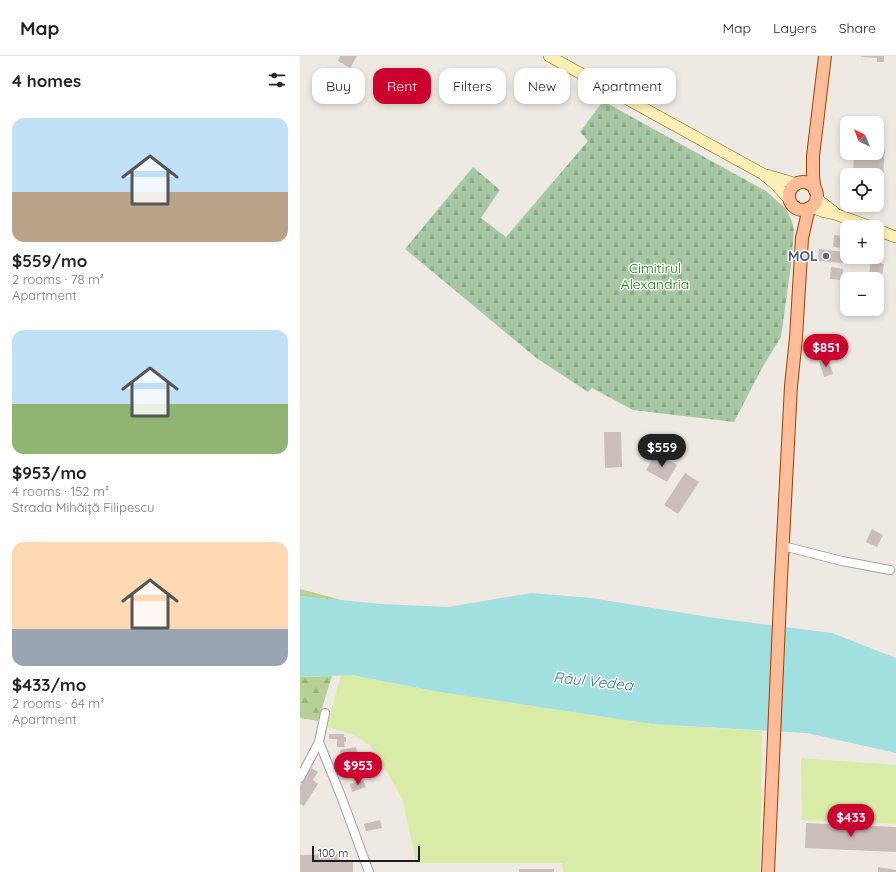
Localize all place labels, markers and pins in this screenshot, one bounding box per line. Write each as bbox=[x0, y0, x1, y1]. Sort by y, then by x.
place label: MOL bbox=[788, 247, 818, 265]
marker: MOL bbox=[821, 251, 831, 261]
pin: $851 bbox=[802, 334, 850, 368]
pin: $559 bbox=[638, 434, 686, 468]
pin: $953 bbox=[334, 752, 382, 786]
pin: $433 bbox=[827, 804, 875, 838]

